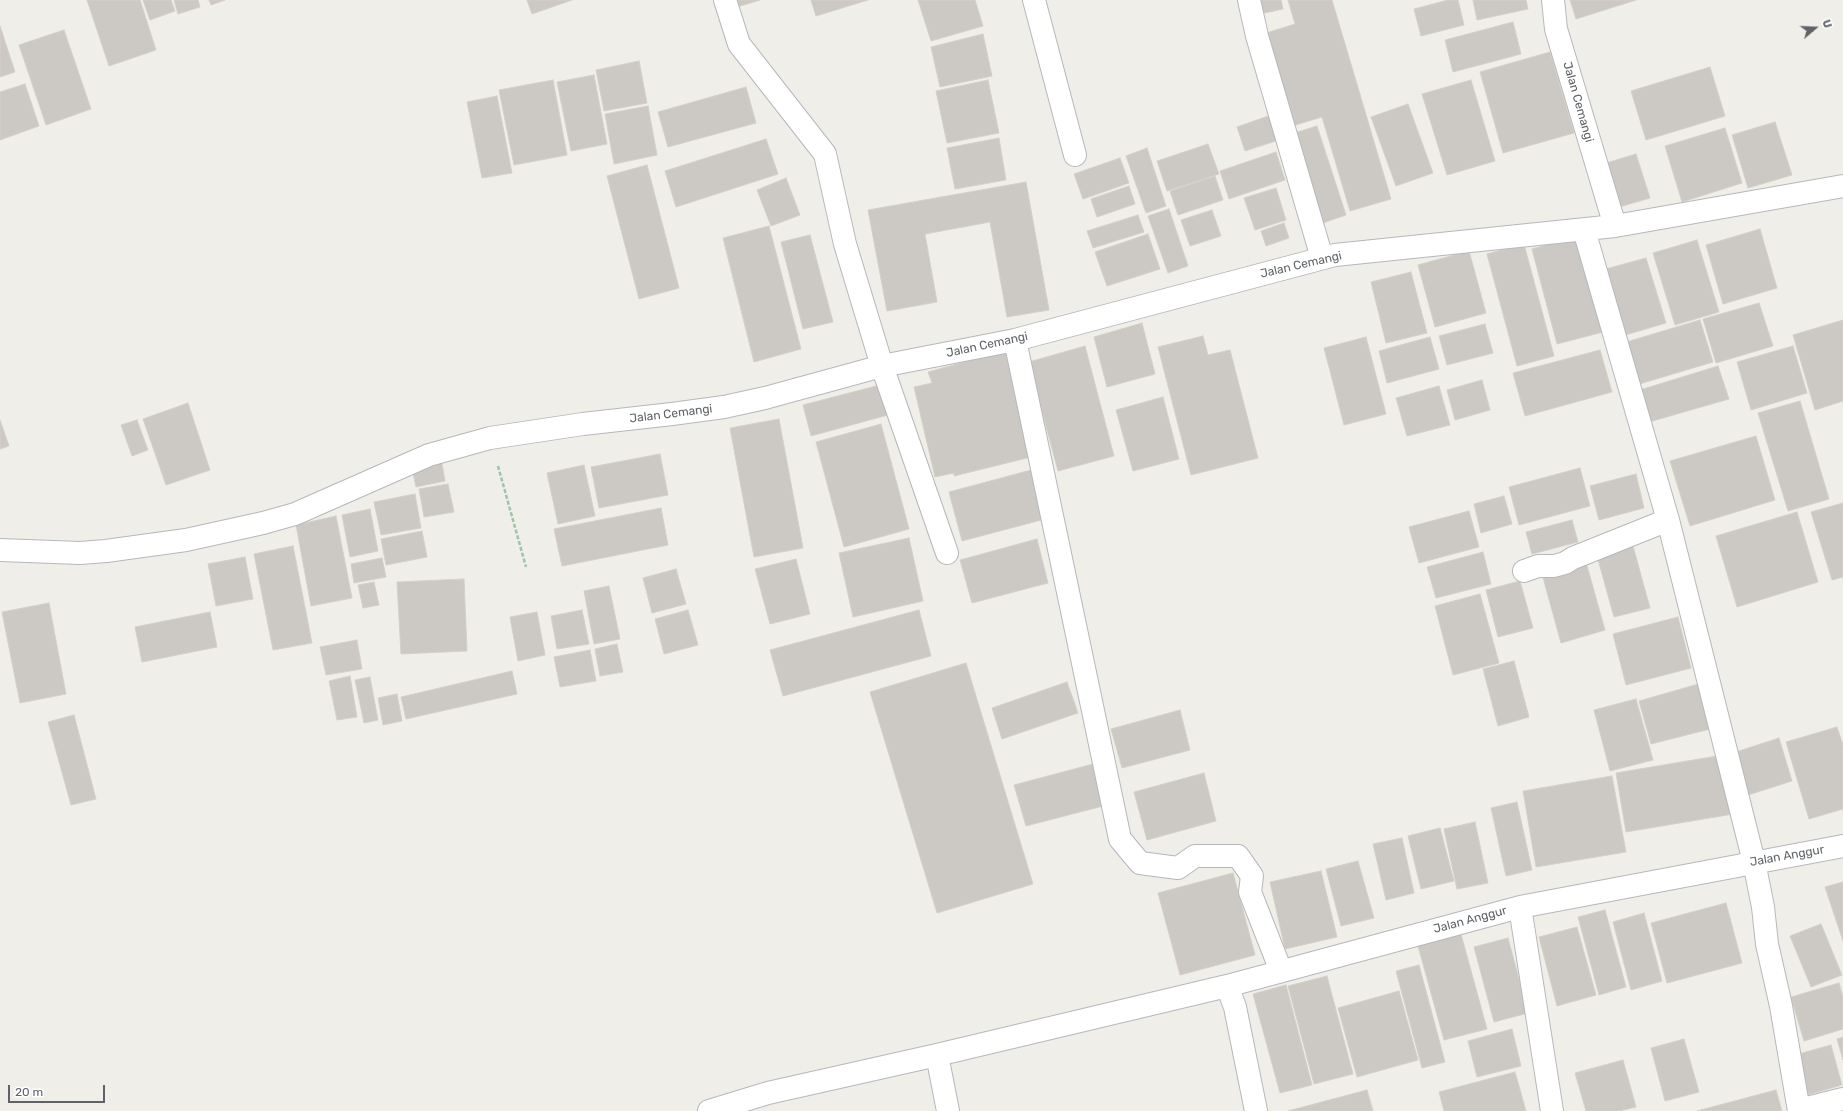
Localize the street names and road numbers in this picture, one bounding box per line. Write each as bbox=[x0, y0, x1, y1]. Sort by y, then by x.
street label: Jalan Cemangi bbox=[1560, 60, 1596, 144]
street label: Jalan Cemangi bbox=[1259, 249, 1343, 281]
street label: Jalan Cemangi bbox=[945, 329, 1029, 361]
street label: Jalan Cemangi bbox=[629, 402, 713, 426]
street label: Jalan Anggur bbox=[1749, 842, 1825, 870]
street label: Jalan Anggur bbox=[1432, 903, 1508, 937]

